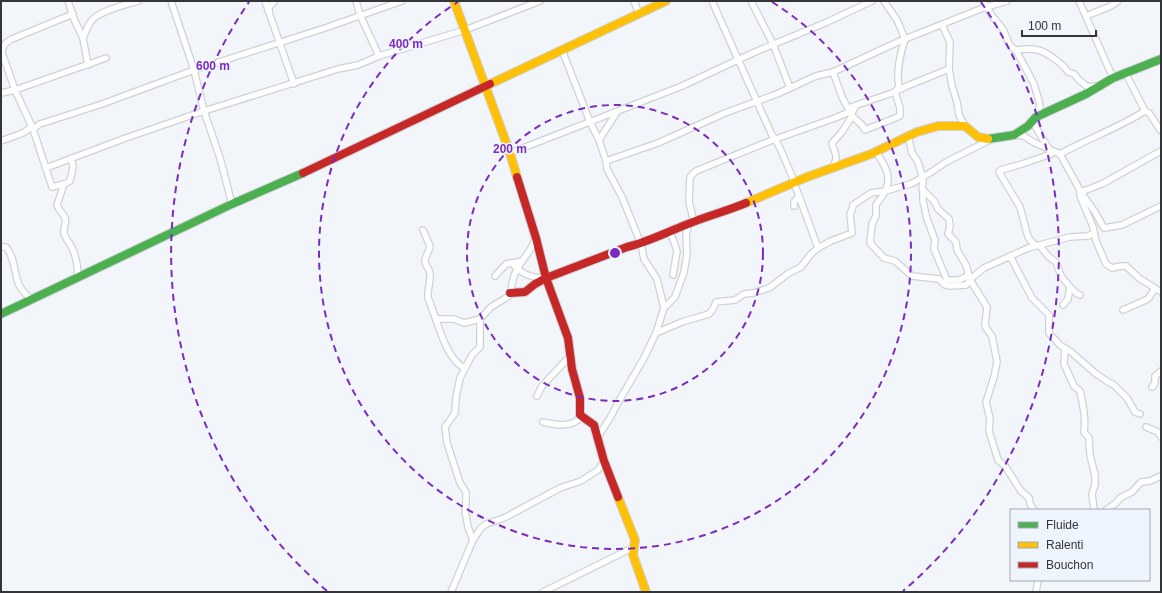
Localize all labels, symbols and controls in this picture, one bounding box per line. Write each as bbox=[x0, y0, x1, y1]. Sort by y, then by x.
scale bar bbox=[1022, 12, 1096, 38]
text: 100 m bbox=[1028, 19, 1061, 33]
text: 400 m bbox=[389, 37, 423, 51]
text: 600 m bbox=[196, 59, 230, 73]
text: 200 m bbox=[493, 142, 527, 156]
centre of rings bbox=[608, 246, 622, 260]
legend bbox=[1010, 509, 1150, 581]
text: Fluide bbox=[1046, 518, 1079, 532]
text: Ralenti bbox=[1046, 538, 1083, 552]
text: Bouchon bbox=[1046, 558, 1093, 572]

